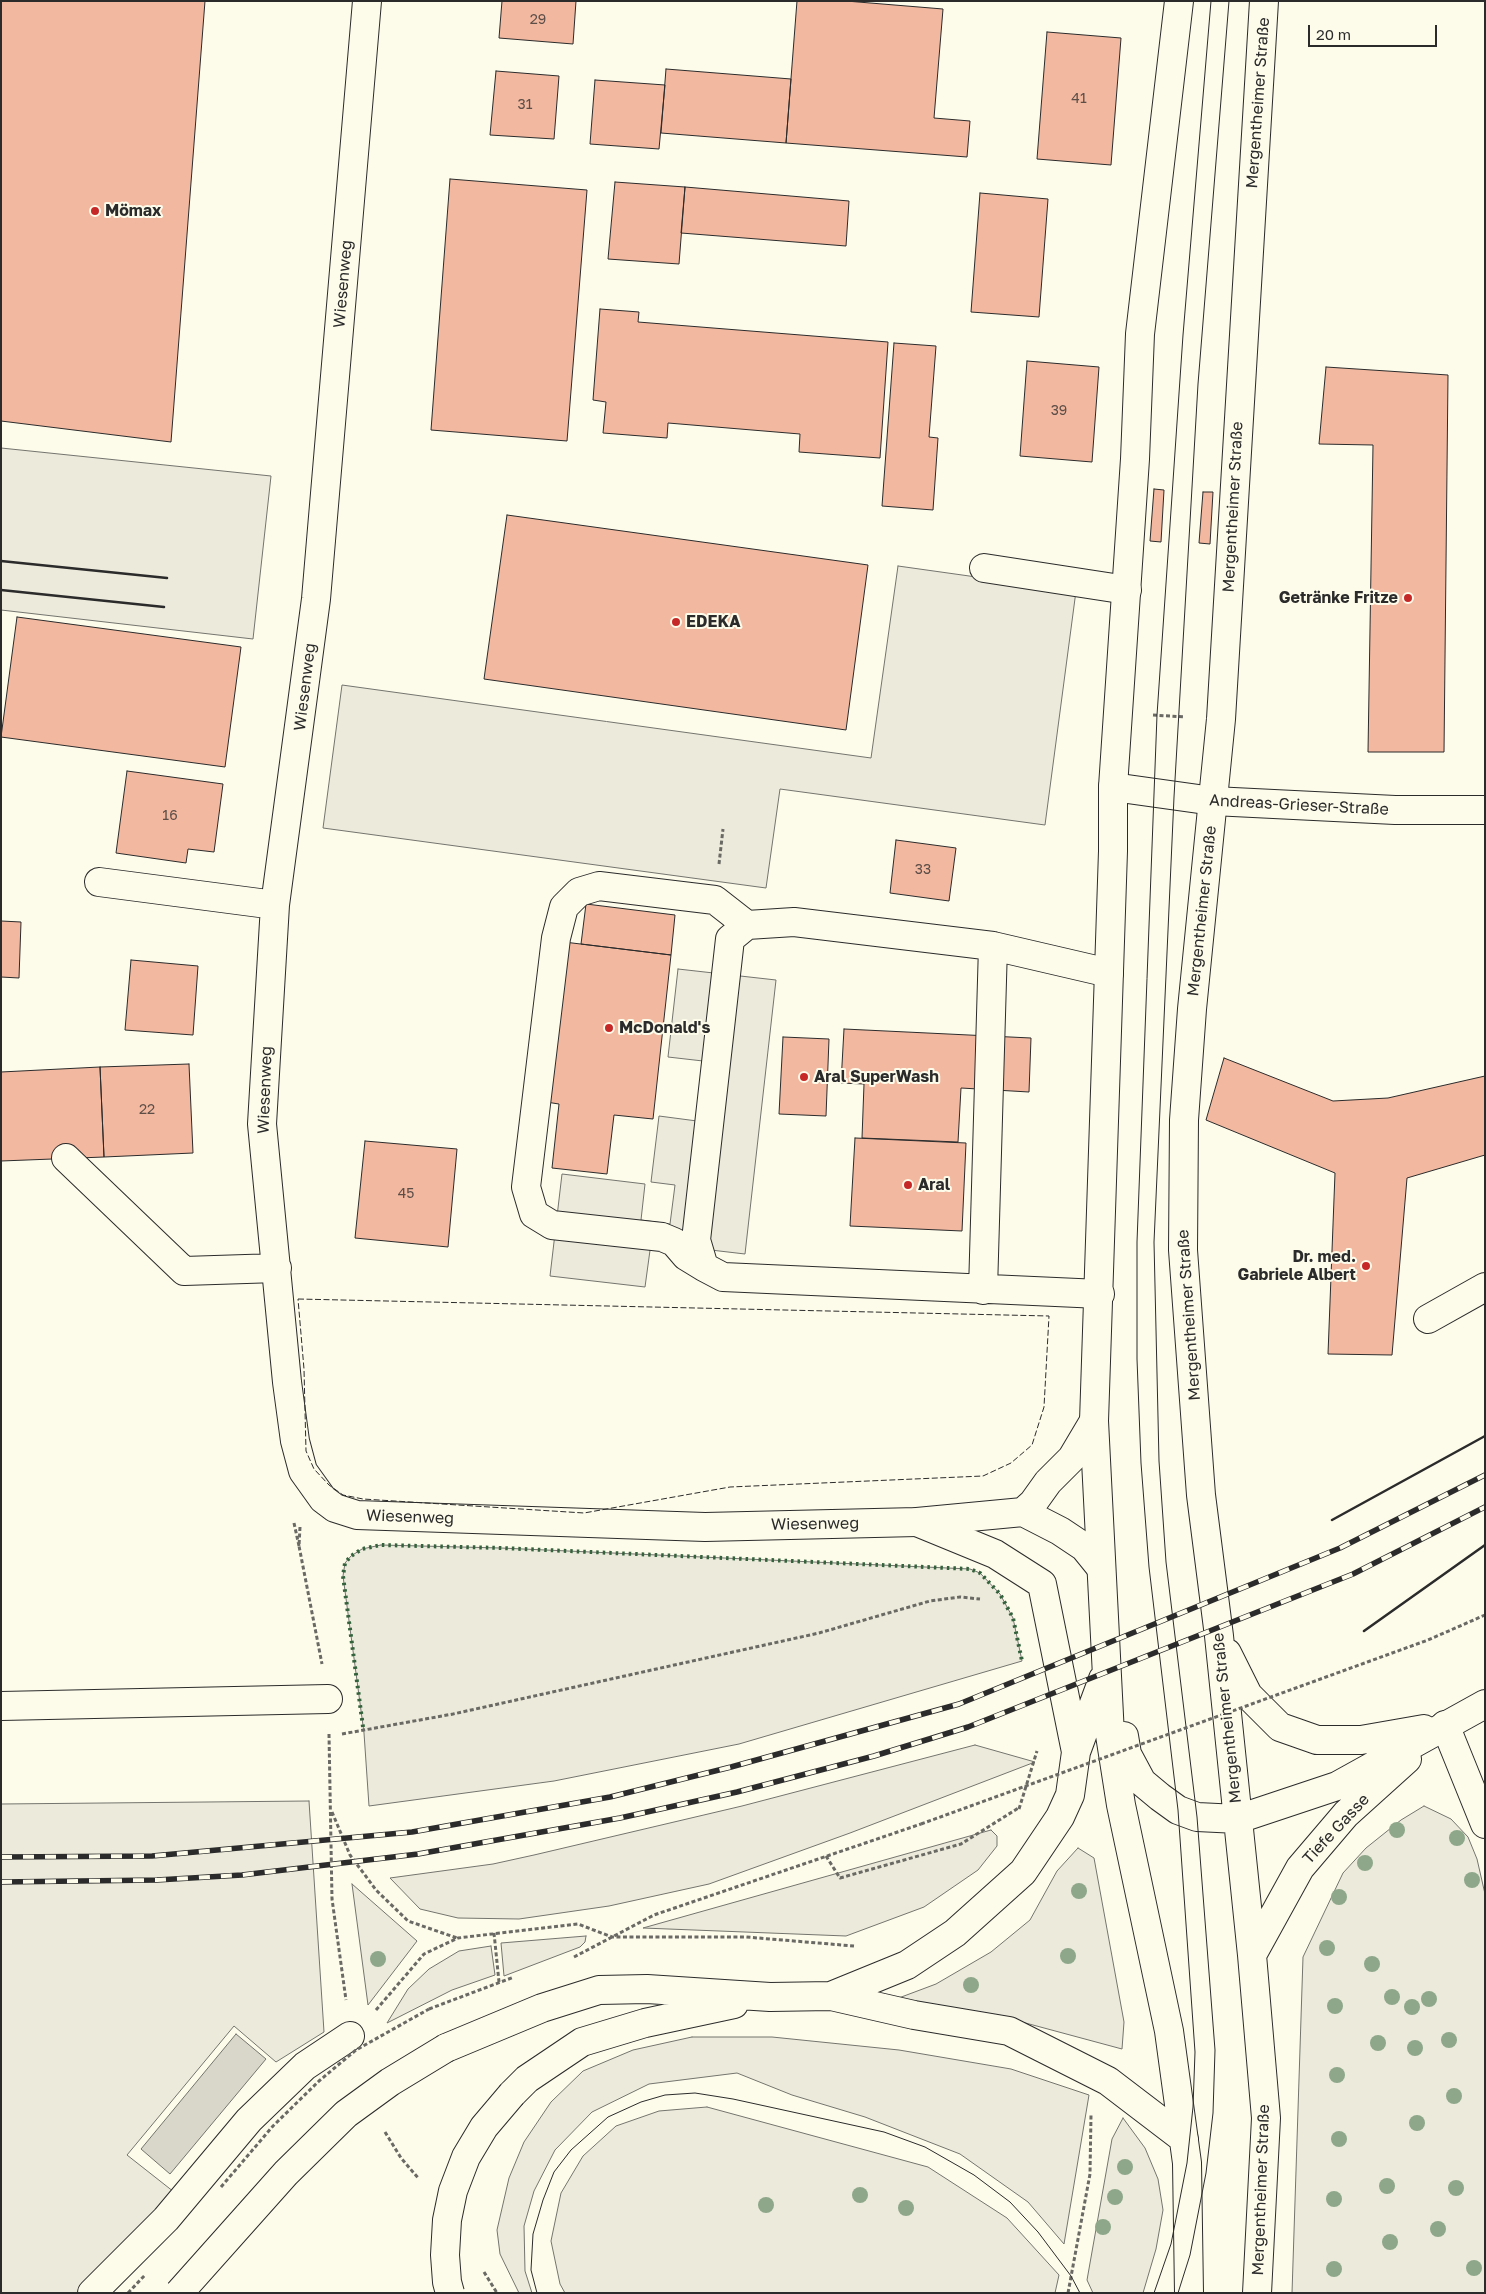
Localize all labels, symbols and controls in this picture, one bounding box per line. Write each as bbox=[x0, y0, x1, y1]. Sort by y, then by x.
house number: 29 bbox=[530, 12, 546, 28]
scale bar bbox=[1311, 15, 1440, 47]
street label: Mergentheimer Straße bbox=[1242, 17, 1274, 189]
text: 20 m bbox=[1316, 25, 1351, 43]
house number: 41 bbox=[1071, 91, 1087, 107]
house number: 31 bbox=[518, 97, 532, 113]
place label: Mömax bbox=[105, 201, 161, 221]
marker: Mömax bbox=[89, 205, 101, 217]
street label: Wiesenweg bbox=[330, 239, 356, 329]
house number: 39 bbox=[1051, 403, 1067, 419]
street label: Mergentheimer Straße bbox=[1219, 421, 1247, 593]
place label: Getränke Fritze bbox=[1279, 588, 1398, 608]
marker: Getränke Fritze bbox=[1402, 592, 1414, 604]
place label: EDEKA bbox=[686, 612, 741, 632]
marker: EDEKA bbox=[670, 616, 682, 628]
street label: Wiesenweg bbox=[290, 642, 320, 732]
street label: Andreas-Grieser-Straße bbox=[1209, 791, 1389, 819]
house number: 16 bbox=[162, 808, 178, 824]
street label: Mergentheimer Straße bbox=[1183, 825, 1221, 997]
house number: 33 bbox=[915, 862, 931, 878]
place label: McDonald's bbox=[619, 1018, 710, 1038]
marker: McDonald's bbox=[603, 1022, 615, 1034]
street label: Wiesenweg bbox=[254, 1046, 276, 1134]
place label: Aral SuperWash bbox=[814, 1067, 939, 1087]
marker: Aral SuperWash bbox=[798, 1071, 810, 1083]
house number: 22 bbox=[139, 1102, 155, 1118]
place label: Aral bbox=[918, 1175, 950, 1195]
marker: Aral bbox=[902, 1179, 914, 1191]
house number: 45 bbox=[398, 1186, 414, 1202]
street label: Mergentheimer Straße bbox=[1173, 1229, 1205, 1401]
place label: Dr. med. Gabriele Albert bbox=[1238, 1247, 1356, 1285]
marker: Dr. med. Gabriele Albert bbox=[1360, 1260, 1372, 1272]
street label: Wiesenweg bbox=[366, 1506, 454, 1528]
street label: Wiesenweg bbox=[771, 1514, 859, 1534]
street label: Mergentheimer Straße bbox=[1208, 1632, 1246, 1804]
street label: Tiefe Gasse bbox=[1299, 1790, 1373, 1868]
street label: Mergentheimer Straße bbox=[1248, 2104, 1274, 2276]

